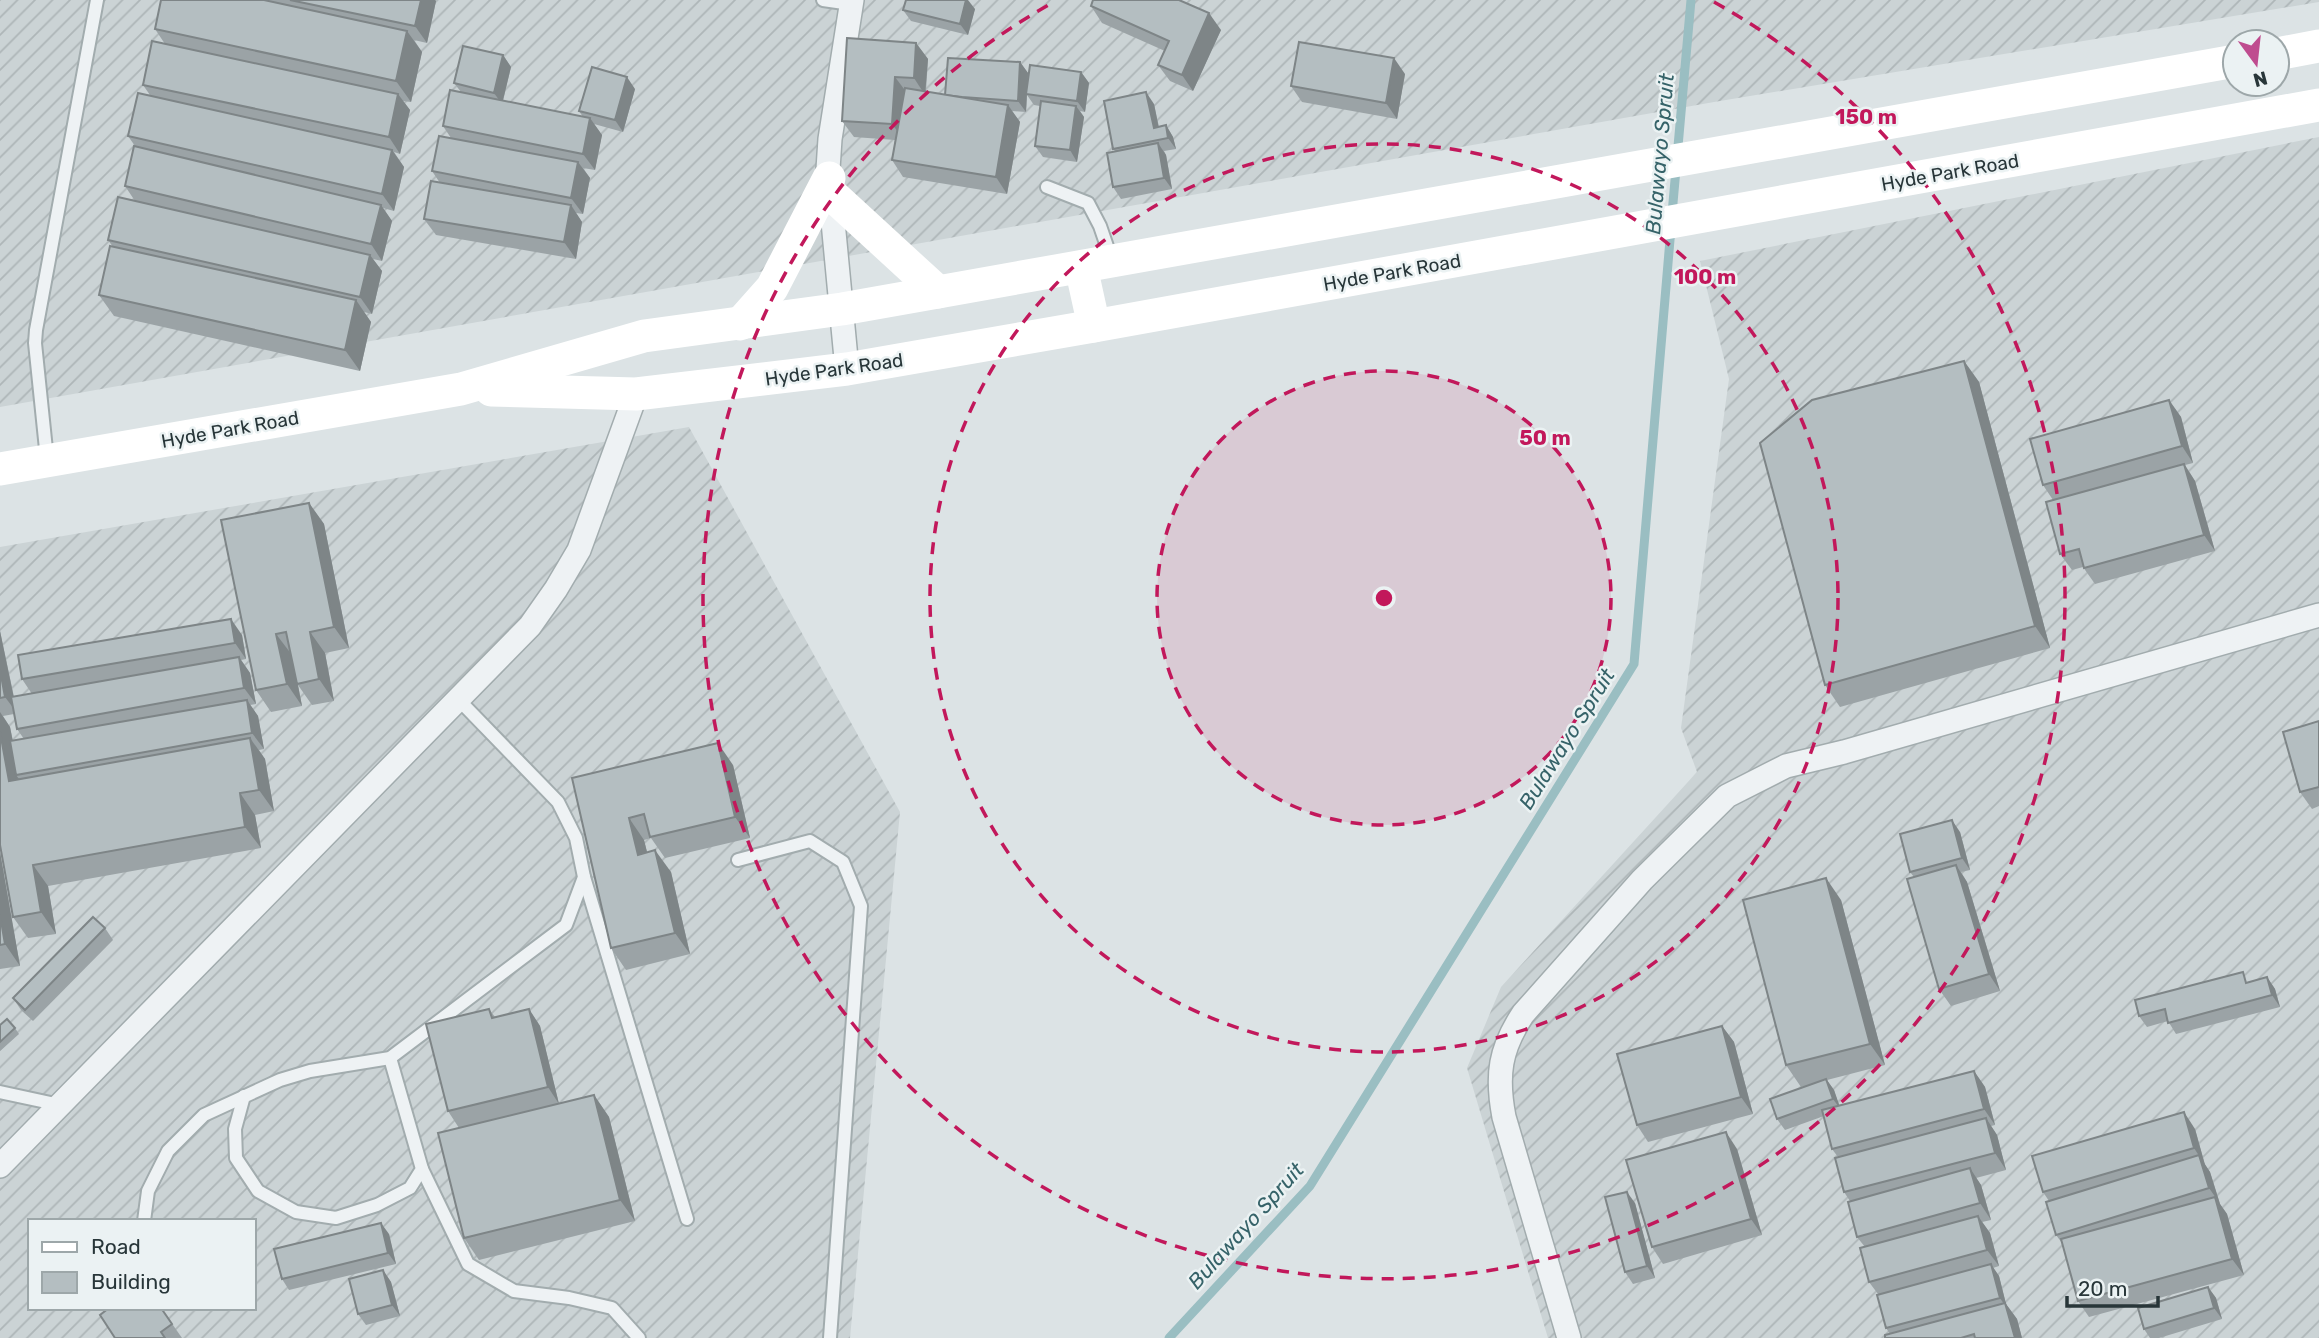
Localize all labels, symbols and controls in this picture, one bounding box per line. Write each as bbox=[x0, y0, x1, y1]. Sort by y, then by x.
north arrow bbox=[2221, 28, 2291, 98]
text: N bbox=[2251, 66, 2270, 92]
water label: Bulawayo Spruit bbox=[1640, 72, 1679, 235]
text: 150 m bbox=[1835, 104, 1897, 129]
street label: Hyde Park Road bbox=[1879, 149, 2021, 196]
street label: Hyde Park Road bbox=[1321, 249, 1463, 296]
text: 100 m bbox=[1674, 264, 1736, 289]
street label: Hyde Park Road bbox=[763, 348, 905, 391]
street label: Hyde Park Road bbox=[159, 406, 301, 453]
text: 50 m bbox=[1519, 425, 1571, 450]
centre of rings bbox=[1372, 586, 1396, 610]
water label: Bulawayo Spruit bbox=[1513, 663, 1620, 814]
water label: Bulawayo Spruit bbox=[1182, 1157, 1309, 1294]
legend bbox=[28, 1219, 256, 1310]
text: Road bbox=[91, 1234, 141, 1259]
scale bar bbox=[2067, 1264, 2158, 1308]
text: Building bbox=[91, 1269, 171, 1294]
text: 20 m bbox=[2078, 1276, 2127, 1301]

